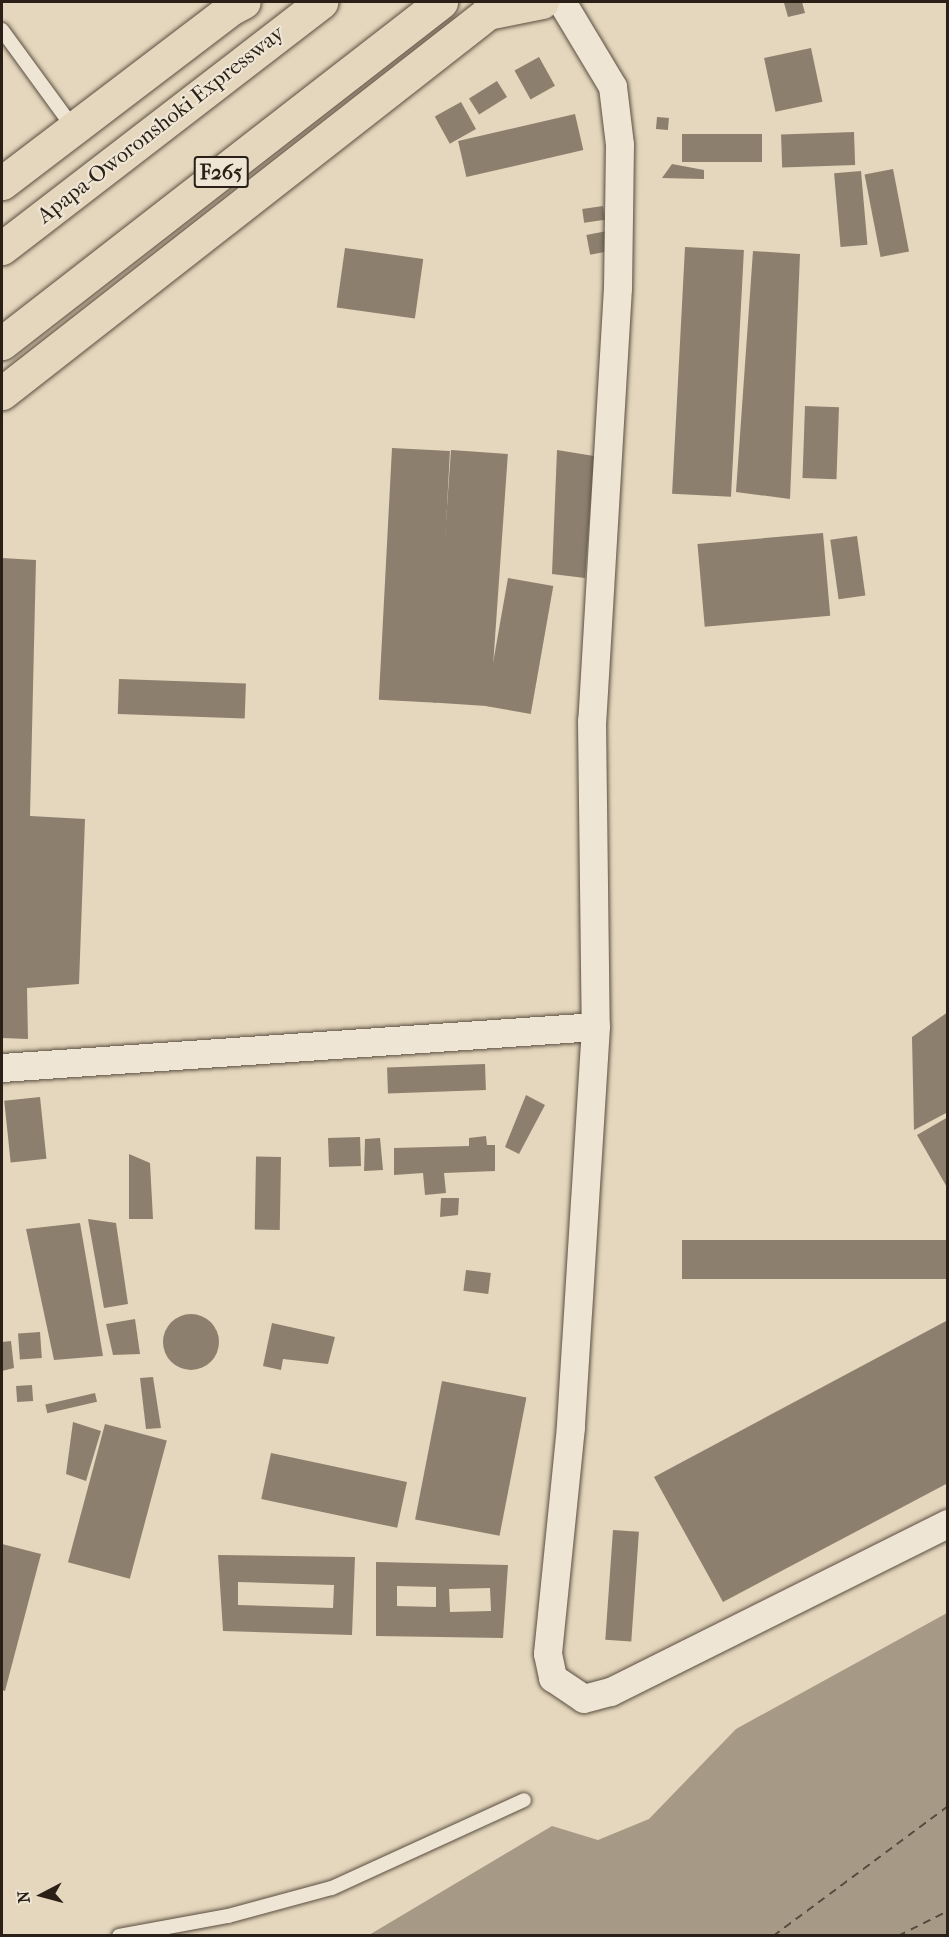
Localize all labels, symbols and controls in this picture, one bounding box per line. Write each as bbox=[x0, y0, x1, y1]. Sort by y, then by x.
street label: Apapa-Oworonshoki Expressway bbox=[32, 20, 290, 230]
road number: F265 bbox=[192, 154, 250, 190]
north arrow bbox=[12, 1865, 72, 1925]
text: N bbox=[14, 1890, 34, 1904]

